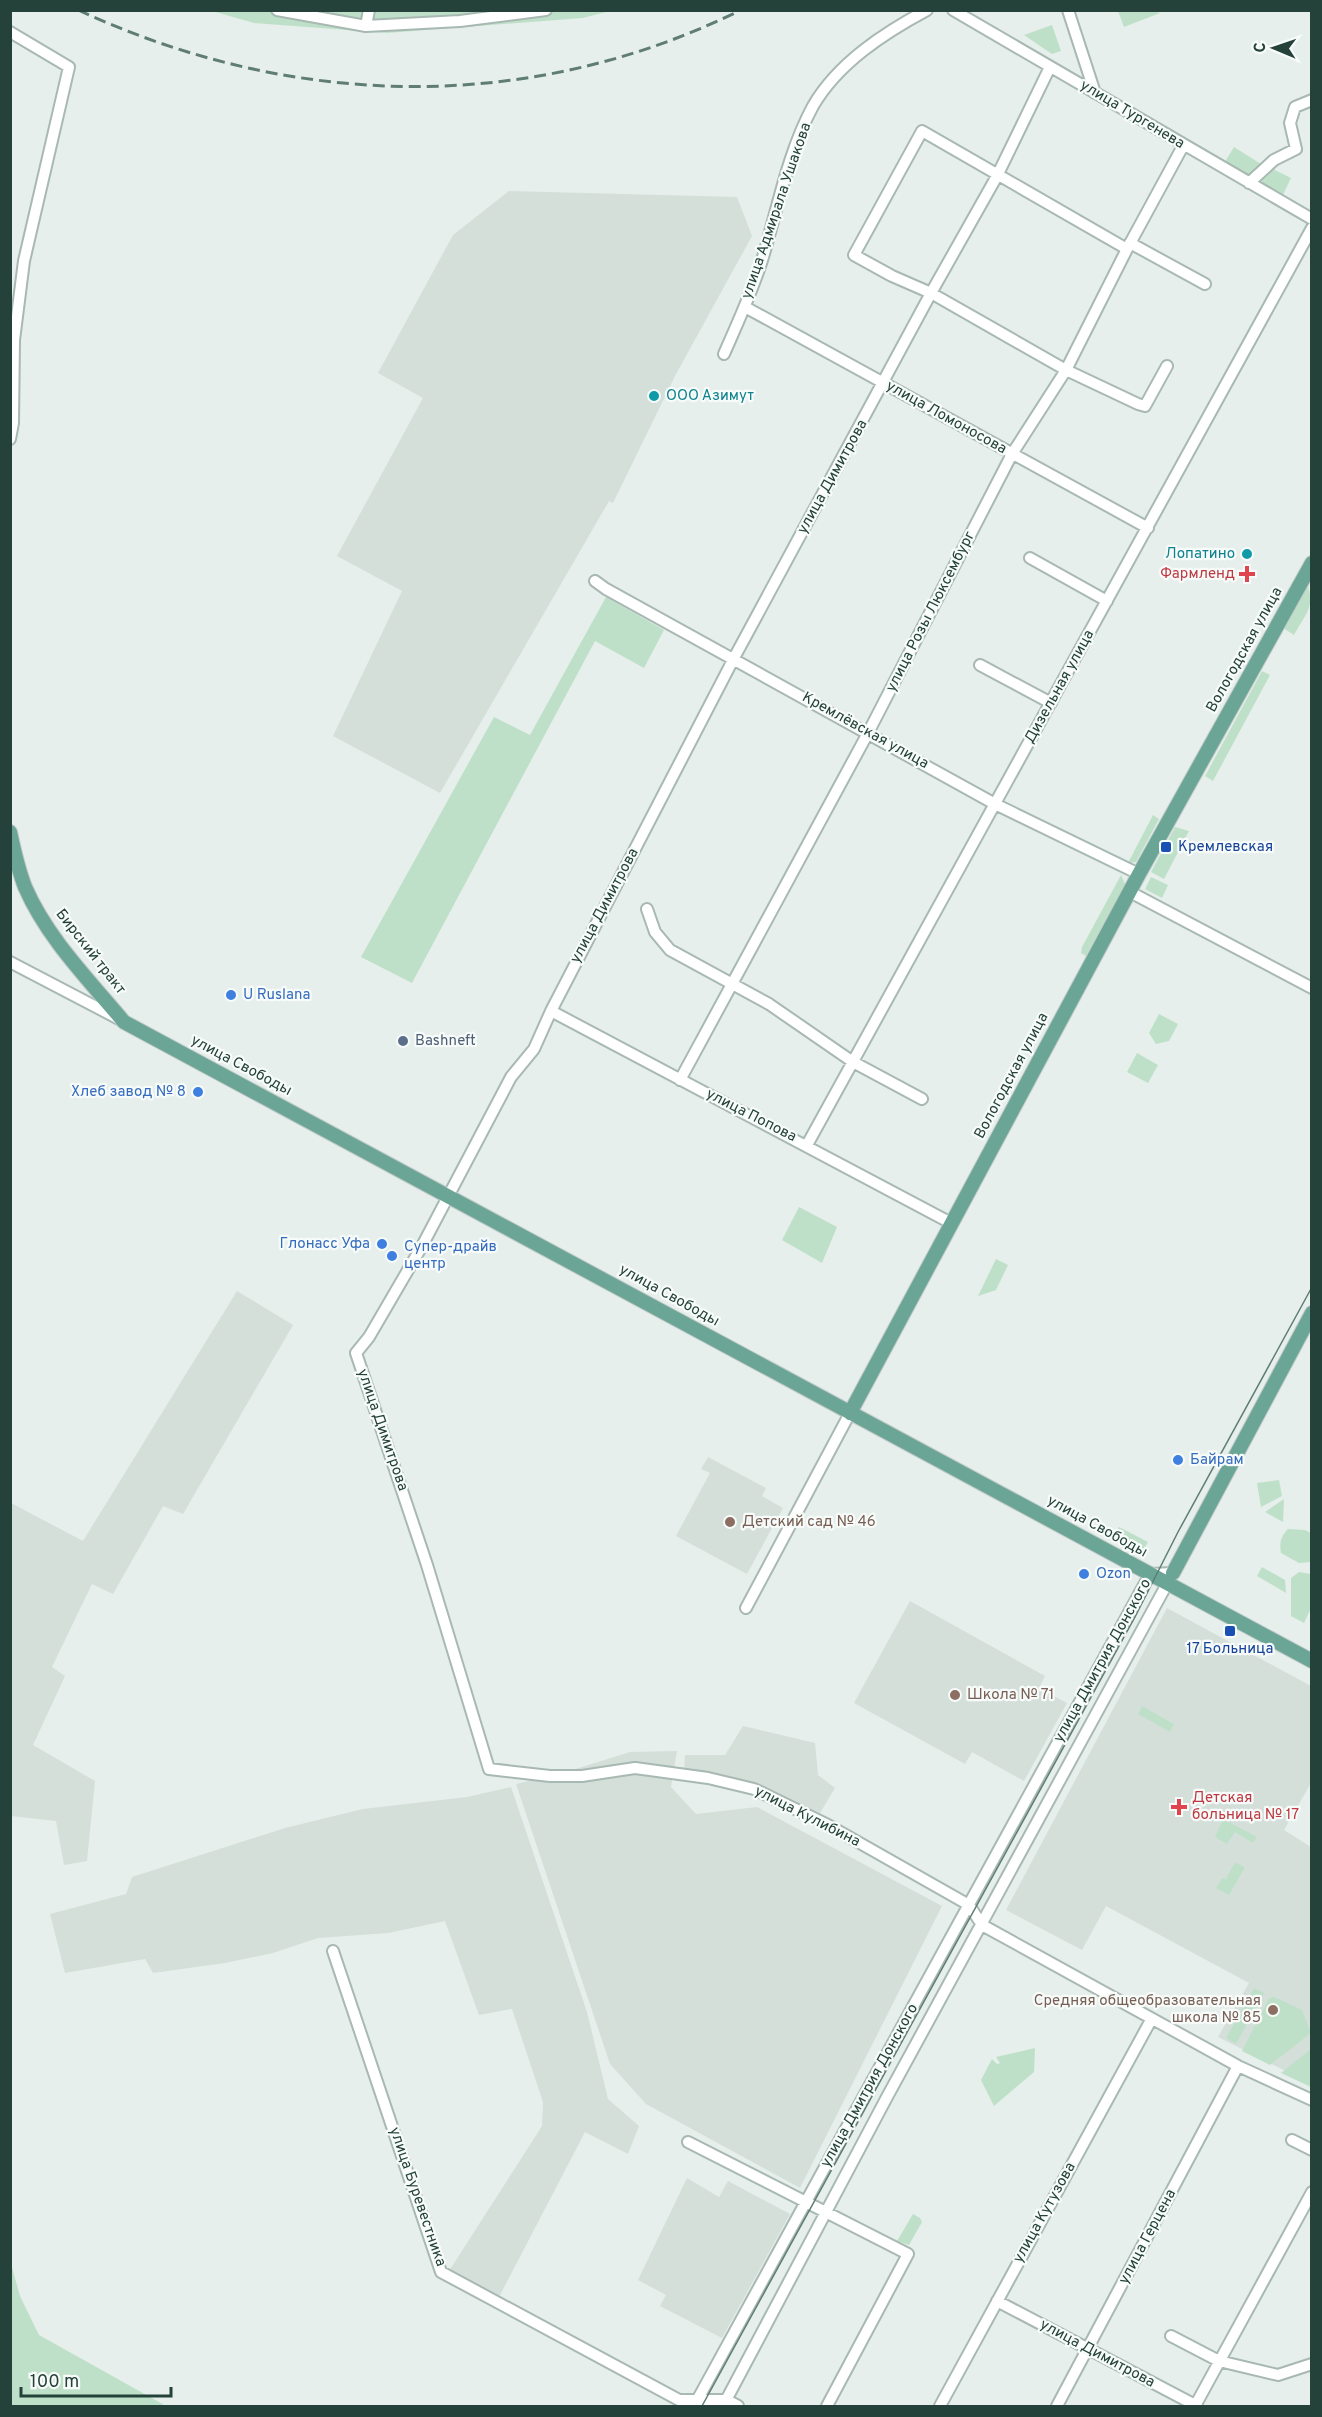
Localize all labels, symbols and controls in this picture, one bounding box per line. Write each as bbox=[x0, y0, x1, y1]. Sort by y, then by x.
north arrow bbox=[1244, 18, 1304, 78]
text: С bbox=[1251, 42, 1271, 53]
street label: улица Тургенева bbox=[1076, 76, 1188, 154]
street label: улица Адмирала Ушакова bbox=[738, 120, 816, 302]
street label: улица Ломоносова bbox=[882, 377, 1010, 459]
place label: ООО Азимут bbox=[666, 387, 754, 406]
marker: ООО Азимут bbox=[647, 389, 661, 403]
street label: улица Димитрова bbox=[794, 416, 872, 538]
street label: улица Розы Люксембург bbox=[882, 528, 980, 696]
place label: Лопатино bbox=[1165, 545, 1235, 564]
marker: Лопатино bbox=[1240, 547, 1254, 561]
place label: Фармленд bbox=[1160, 565, 1235, 584]
marker: Фармленд bbox=[1240, 567, 1254, 581]
street label: Вологодская улица bbox=[1203, 584, 1287, 716]
street label: Дизельная улица bbox=[1021, 627, 1099, 747]
street label: Кремлёвская улица bbox=[798, 688, 932, 774]
place label: Кремлевская bbox=[1178, 838, 1273, 857]
marker: Кремлевская bbox=[1159, 840, 1173, 854]
street label: улица Димитрова bbox=[567, 845, 643, 967]
street label: Бирский тракт bbox=[51, 905, 129, 999]
place label: U Ruslana bbox=[243, 986, 311, 1005]
marker: U Ruslana bbox=[224, 988, 238, 1002]
street label: Вологодская улица bbox=[971, 1010, 1053, 1142]
street label: улица Свободы bbox=[187, 1031, 295, 1101]
place label: Bashneft bbox=[415, 1032, 476, 1051]
marker: Bashneft bbox=[396, 1034, 410, 1048]
place label: Хлеб завод № 8 bbox=[71, 1083, 186, 1102]
marker: Хлеб завод № 8 bbox=[191, 1085, 205, 1099]
street label: улица Попова bbox=[703, 1085, 799, 1147]
place label: Глонасс Уфа bbox=[279, 1235, 370, 1254]
marker: Глонасс Уфа bbox=[375, 1237, 389, 1251]
place label: Супер-драйв центр bbox=[404, 1238, 497, 1274]
marker: Супер-драйв центр bbox=[385, 1249, 399, 1263]
street label: улица Свободы bbox=[615, 1261, 723, 1331]
street label: улица Димитрова bbox=[352, 1366, 412, 1494]
place label: Байрам bbox=[1190, 1451, 1244, 1470]
marker: Байрам bbox=[1171, 1453, 1185, 1467]
street label: улица Свободы bbox=[1043, 1492, 1151, 1562]
place label: Детский сад № 46 bbox=[742, 1513, 876, 1532]
marker: Детский сад № 46 bbox=[723, 1515, 737, 1529]
place label: Ozon bbox=[1096, 1565, 1131, 1584]
marker: Ozon bbox=[1077, 1567, 1091, 1581]
street label: улица Дмитрия Донского bbox=[1050, 1576, 1156, 1746]
marker: 17 Больница bbox=[1223, 1624, 1237, 1638]
place label: 17 Больница bbox=[1187, 1640, 1273, 1659]
place label: Школа № 71 bbox=[967, 1686, 1054, 1705]
marker: Школа № 71 bbox=[948, 1688, 962, 1702]
street label: улица Кулибина bbox=[751, 1782, 863, 1852]
place label: Детская больница № 17 bbox=[1192, 1789, 1299, 1825]
marker: Детская больница № 17 bbox=[1170, 1798, 1188, 1816]
place label: Средняя общеобразовательная школа № 85 bbox=[1034, 1992, 1261, 2028]
street label: улица Дмитрия Донского bbox=[817, 2001, 923, 2171]
marker: Средняя общеобразовательная школа № 85 bbox=[1266, 2003, 1280, 2017]
street label: улица Буревестника bbox=[384, 2125, 450, 2269]
street label: улица Кутузова bbox=[1010, 2159, 1080, 2267]
street label: улица Герцена bbox=[1115, 2186, 1181, 2288]
street label: улица Димитрова bbox=[1036, 2316, 1158, 2392]
scale bar bbox=[21, 2360, 171, 2398]
text: 100 m bbox=[30, 2371, 79, 2394]

